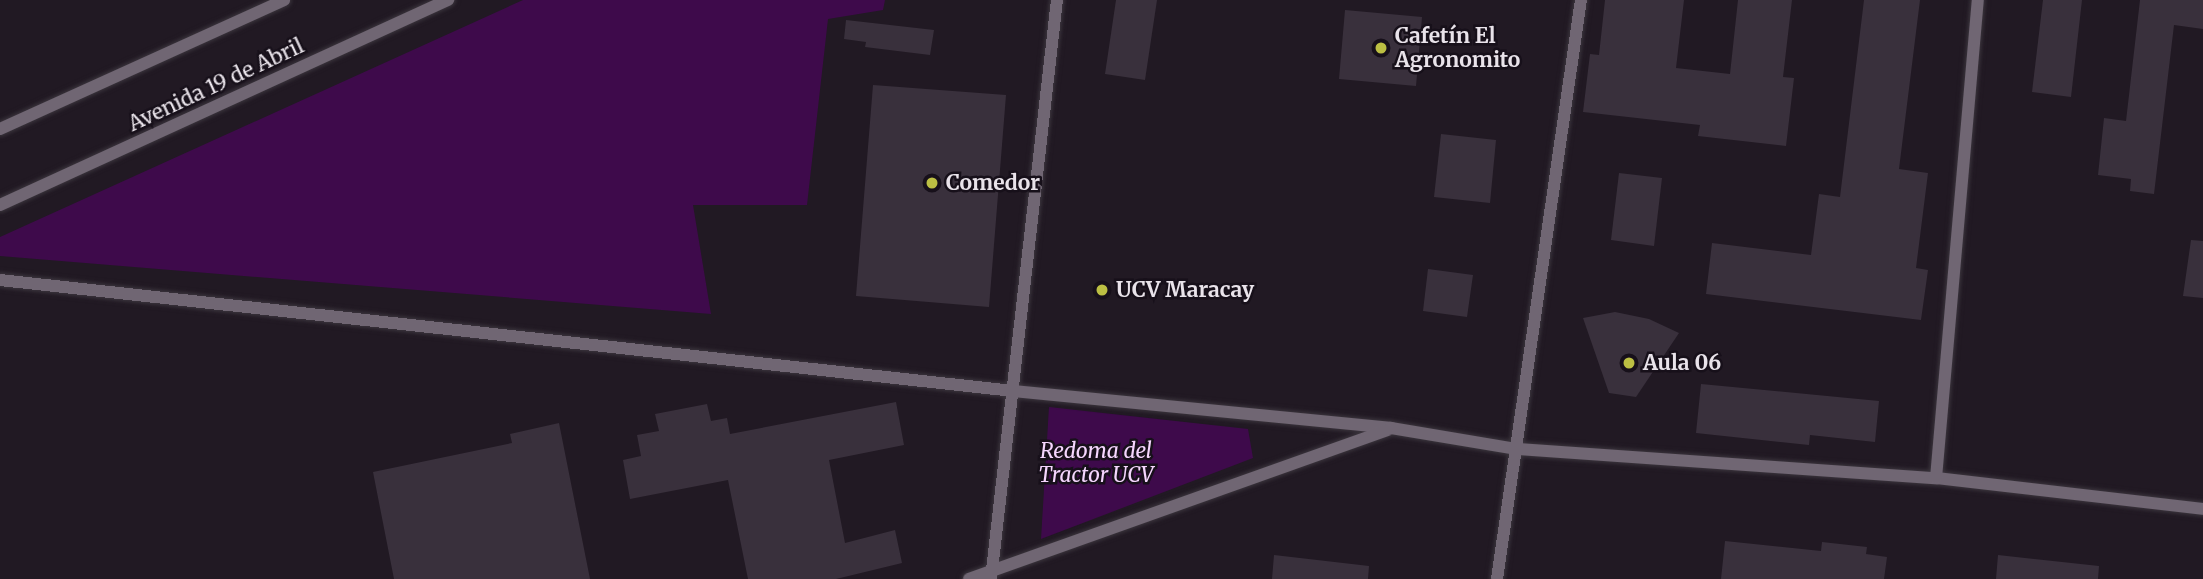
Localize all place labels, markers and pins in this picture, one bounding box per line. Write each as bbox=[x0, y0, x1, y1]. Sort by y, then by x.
place label: Cafetín El Agronomito bbox=[1395, 23, 1520, 73]
marker: Cafetín El Agronomito bbox=[1373, 40, 1389, 56]
place label: Comedor bbox=[946, 170, 1040, 196]
marker: Comedor bbox=[924, 175, 940, 191]
place label: UCV Maracay bbox=[1116, 277, 1254, 303]
marker: UCV Maracay bbox=[1094, 282, 1110, 298]
place label: Aula 06 bbox=[1643, 350, 1721, 376]
marker: Aula 06 bbox=[1621, 355, 1637, 371]

